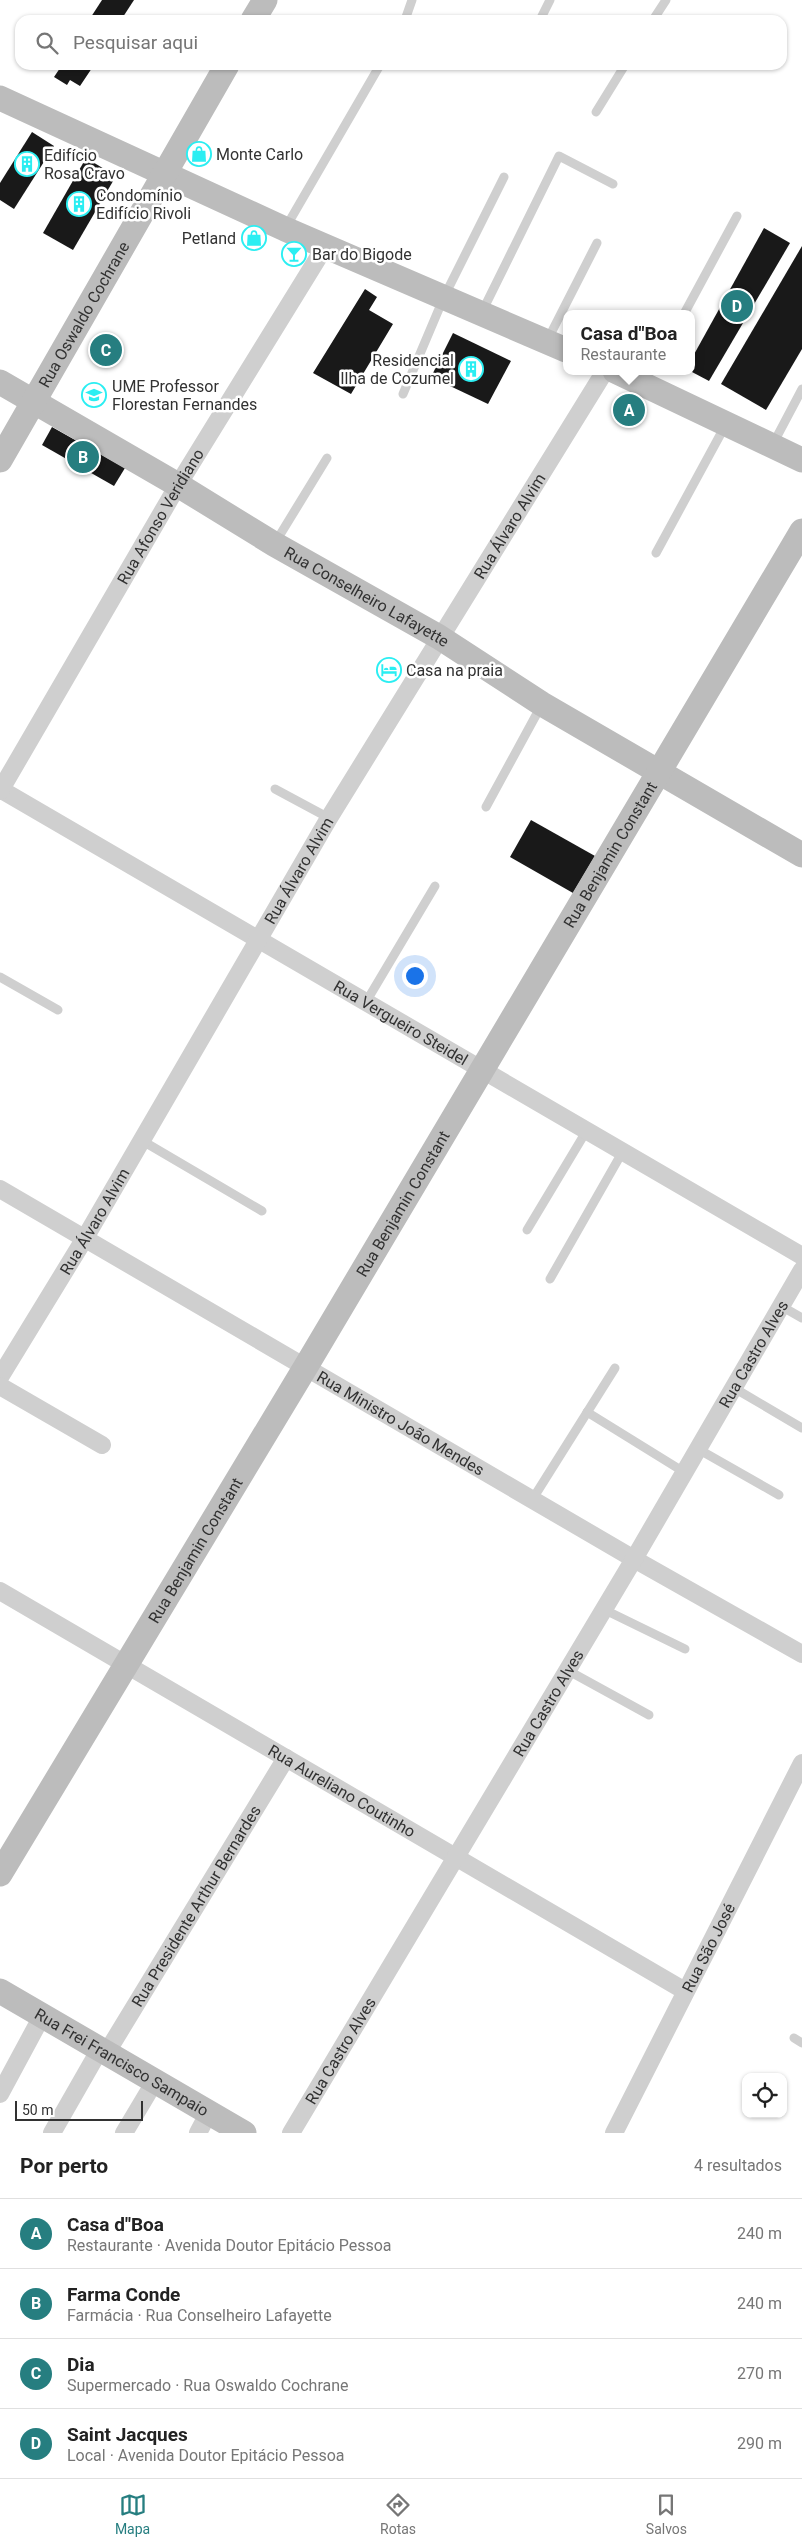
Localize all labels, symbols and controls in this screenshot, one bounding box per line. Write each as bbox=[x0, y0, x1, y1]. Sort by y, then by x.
search box bbox=[15, 15, 787, 70]
icon: search bbox=[33, 29, 61, 57]
text: Pesquisar aqui bbox=[73, 31, 198, 54]
shop icon: Monte Carlo bbox=[186, 141, 212, 167]
place label: Monte Carlo bbox=[216, 145, 303, 164]
place label: Edifício Rosa Cravo bbox=[44, 146, 125, 183]
building icon: Edifício Rosa Cravo bbox=[14, 151, 40, 177]
place label: Condomínio Edifício Rivoli bbox=[96, 186, 191, 223]
building icon: Condomínio Edifício Rivoli bbox=[66, 191, 92, 217]
shop icon: Petland bbox=[241, 225, 267, 251]
place label: Petland bbox=[182, 229, 236, 248]
street label: Rua Oswaldo Cochrane bbox=[36, 238, 132, 392]
bar icon: Bar do Bigode bbox=[281, 241, 307, 267]
place label: Bar do Bigode bbox=[312, 245, 412, 264]
pin: D bbox=[721, 287, 753, 325]
popup bbox=[563, 310, 695, 375]
text: Casa d"Boa bbox=[580, 322, 678, 345]
pin: C bbox=[90, 331, 122, 369]
text: Restaurante bbox=[580, 345, 666, 364]
place label: Residencial Ilha de Cozumel bbox=[340, 351, 454, 388]
building icon: Residencial Ilha de Cozumel bbox=[458, 356, 484, 382]
place label: UME Professor Florestan Fernandes bbox=[112, 377, 257, 414]
school or university icon: UME Professor Florestan Fernandes bbox=[81, 382, 107, 408]
pin: A bbox=[613, 391, 645, 429]
pin: B bbox=[67, 438, 99, 476]
street label: Rua Afonso Veridiano bbox=[113, 445, 208, 588]
street label: Rua Álvaro Alvim bbox=[470, 470, 550, 582]
street label: Rua Conselheiro Lafayette bbox=[281, 543, 453, 651]
hotel icon: Casa na praia bbox=[376, 657, 402, 683]
place label: Casa na praia bbox=[406, 661, 503, 680]
street label: Rua Benjamin Constant bbox=[560, 778, 661, 931]
street label: Rua Álvaro Alvim bbox=[261, 814, 337, 928]
your location bbox=[402, 963, 428, 989]
street label: Rua Vergueiro Steidel bbox=[330, 976, 471, 1069]
street label: Rua Benjamin Constant bbox=[352, 1127, 454, 1280]
street label: Rua Álvaro Alvim bbox=[56, 1165, 133, 1278]
street label: Rua Castro Alves bbox=[715, 1297, 792, 1411]
street label: Rua Ministro João Mendes bbox=[313, 1367, 488, 1480]
street label: Rua Benjamin Constant bbox=[144, 1474, 247, 1627]
street label: Rua Castro Alves bbox=[509, 1646, 588, 1760]
street label: Rua Aureliano Coutinho bbox=[265, 1741, 419, 1841]
street label: Rua Presidente Arthur Bernardes bbox=[128, 1802, 265, 2010]
street label: Rua São José bbox=[678, 1900, 739, 1995]
street label: Rua Castro Alves bbox=[301, 1994, 380, 2108]
street label: Rua Frei Francisco Sampaio bbox=[31, 2004, 212, 2120]
map controls bbox=[742, 2073, 787, 2118]
button: locate bbox=[742, 2073, 787, 2118]
scale bar bbox=[15, 2098, 142, 2121]
text: 50 m bbox=[22, 2102, 54, 2118]
text: Por perto bbox=[20, 2154, 108, 2178]
text: 4 resultados bbox=[694, 2156, 782, 2175]
text: Casa d"Boa bbox=[67, 2213, 164, 2236]
text: A bbox=[31, 2224, 41, 2243]
text: 240 m bbox=[737, 2224, 782, 2243]
text: Restaurante · Avenida Doutor Epitácio Pessoa bbox=[67, 2236, 392, 2255]
text: Farma Conde bbox=[67, 2283, 180, 2306]
text: B bbox=[31, 2294, 41, 2313]
text: 240 m bbox=[737, 2294, 782, 2313]
text: Farmácia · Rua Conselheiro Lafayette bbox=[67, 2306, 332, 2325]
text: Dia bbox=[67, 2353, 95, 2376]
text: C bbox=[31, 2364, 41, 2383]
text: 270 m bbox=[737, 2364, 782, 2383]
text: Supermercado · Rua Oswaldo Cochrane bbox=[67, 2376, 349, 2395]
text: Saint Jacques bbox=[67, 2423, 188, 2446]
text: D bbox=[31, 2434, 41, 2453]
text: 290 m bbox=[737, 2434, 782, 2453]
text: Local · Avenida Doutor Epitácio Pessoa bbox=[67, 2446, 345, 2465]
tab: Mapa bbox=[115, 2491, 150, 2537]
tab: Rotas bbox=[380, 2491, 416, 2537]
tab: Salvos bbox=[646, 2491, 687, 2537]

